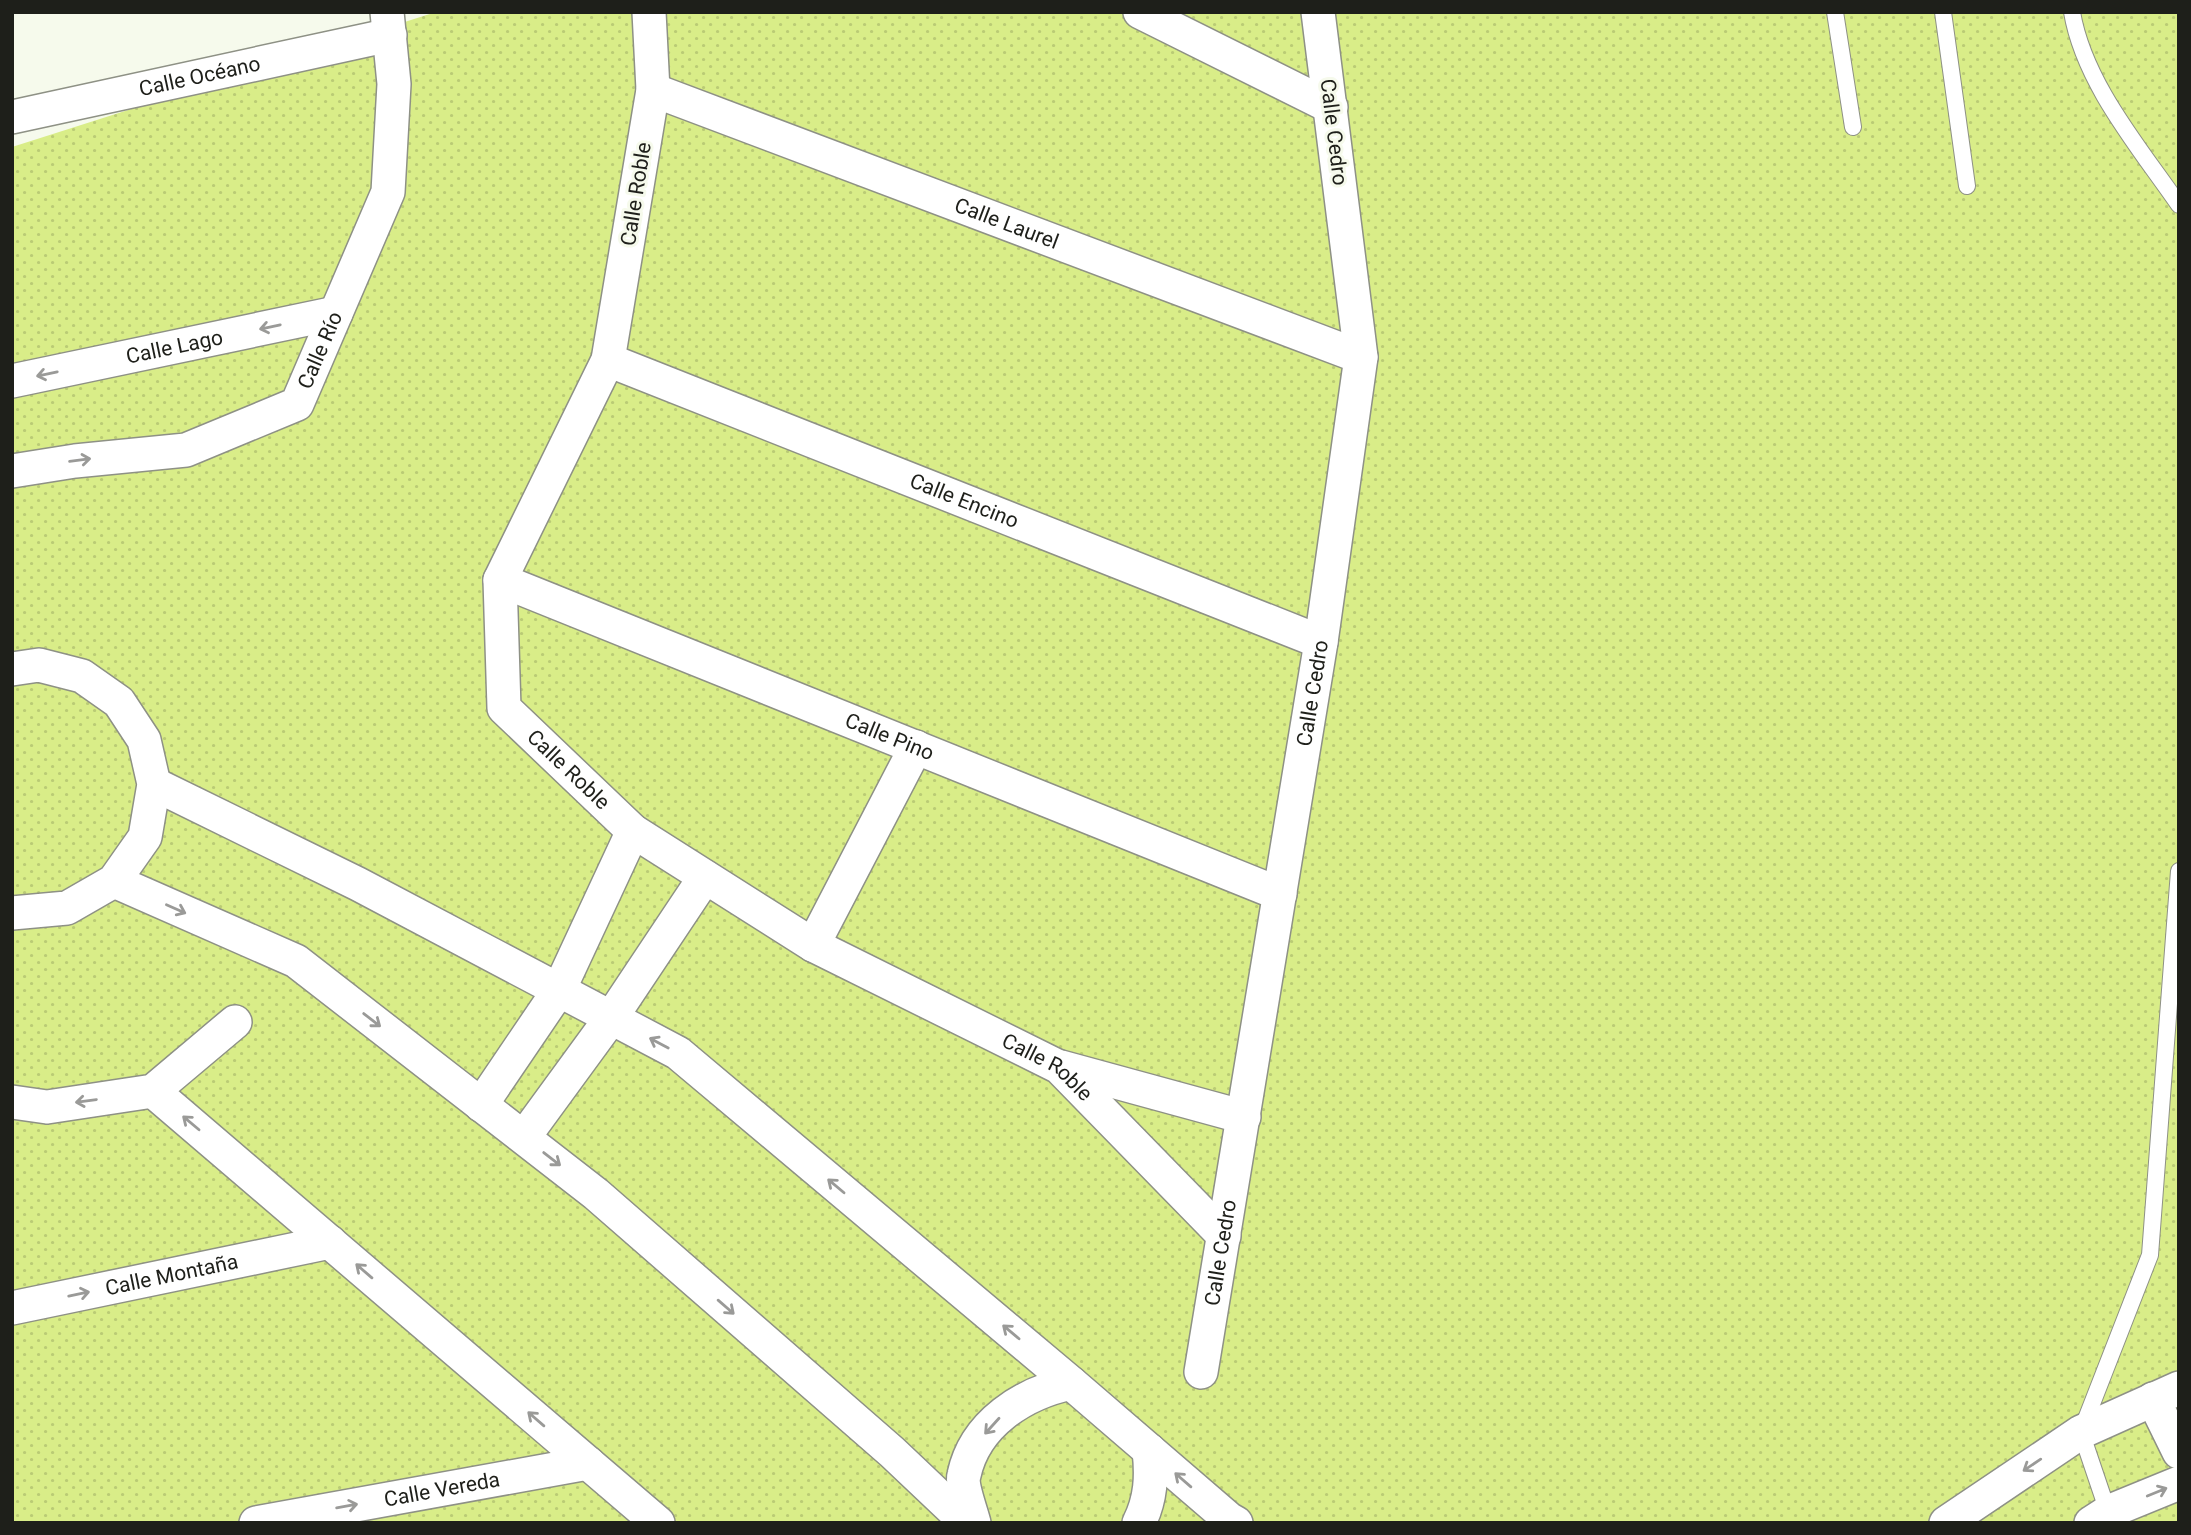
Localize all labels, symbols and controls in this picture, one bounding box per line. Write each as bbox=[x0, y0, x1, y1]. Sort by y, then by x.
street label: Calle Océano bbox=[137, 51, 262, 101]
street label: Calle Cedro bbox=[1316, 77, 1352, 187]
street label: Calle Roble bbox=[616, 140, 656, 248]
street label: Calle Laurel bbox=[951, 193, 1062, 254]
street label: Calle Río bbox=[293, 308, 347, 393]
one-way arrow bbox=[259, 321, 282, 334]
street label: Calle Lago bbox=[124, 325, 225, 369]
one-way arrow bbox=[36, 367, 59, 381]
one-way arrow bbox=[68, 454, 90, 467]
street label: Calle Encino bbox=[906, 469, 1022, 533]
street label: Calle Cedro bbox=[1292, 638, 1333, 748]
street label: Calle Pino bbox=[842, 708, 938, 765]
street label: Calle Roble bbox=[522, 725, 615, 814]
one-way arrow bbox=[165, 903, 186, 916]
one-way arrow bbox=[362, 1013, 381, 1028]
street label: Calle Roble bbox=[998, 1029, 1097, 1106]
one-way arrow bbox=[649, 1036, 670, 1050]
one-way arrow bbox=[75, 1095, 98, 1108]
one-way arrow bbox=[182, 1115, 200, 1131]
one-way arrow bbox=[543, 1152, 561, 1167]
one-way arrow bbox=[828, 1178, 846, 1194]
street label: Calle Cedro bbox=[1200, 1198, 1241, 1307]
street label: Calle Montaña bbox=[103, 1249, 240, 1300]
one-way arrow bbox=[355, 1263, 373, 1279]
one-way arrow bbox=[67, 1287, 90, 1301]
one-way arrow bbox=[716, 1299, 734, 1315]
one-way arrow bbox=[1002, 1324, 1020, 1340]
one-way arrow bbox=[528, 1411, 546, 1427]
one-way arrow bbox=[984, 1417, 1000, 1435]
one-way arrow bbox=[2023, 1458, 2042, 1472]
street label: Calle Vereda bbox=[382, 1467, 502, 1512]
one-way arrow bbox=[1175, 1472, 1193, 1488]
one-way arrow bbox=[2145, 1485, 2167, 1498]
one-way arrow bbox=[335, 1499, 358, 1513]

